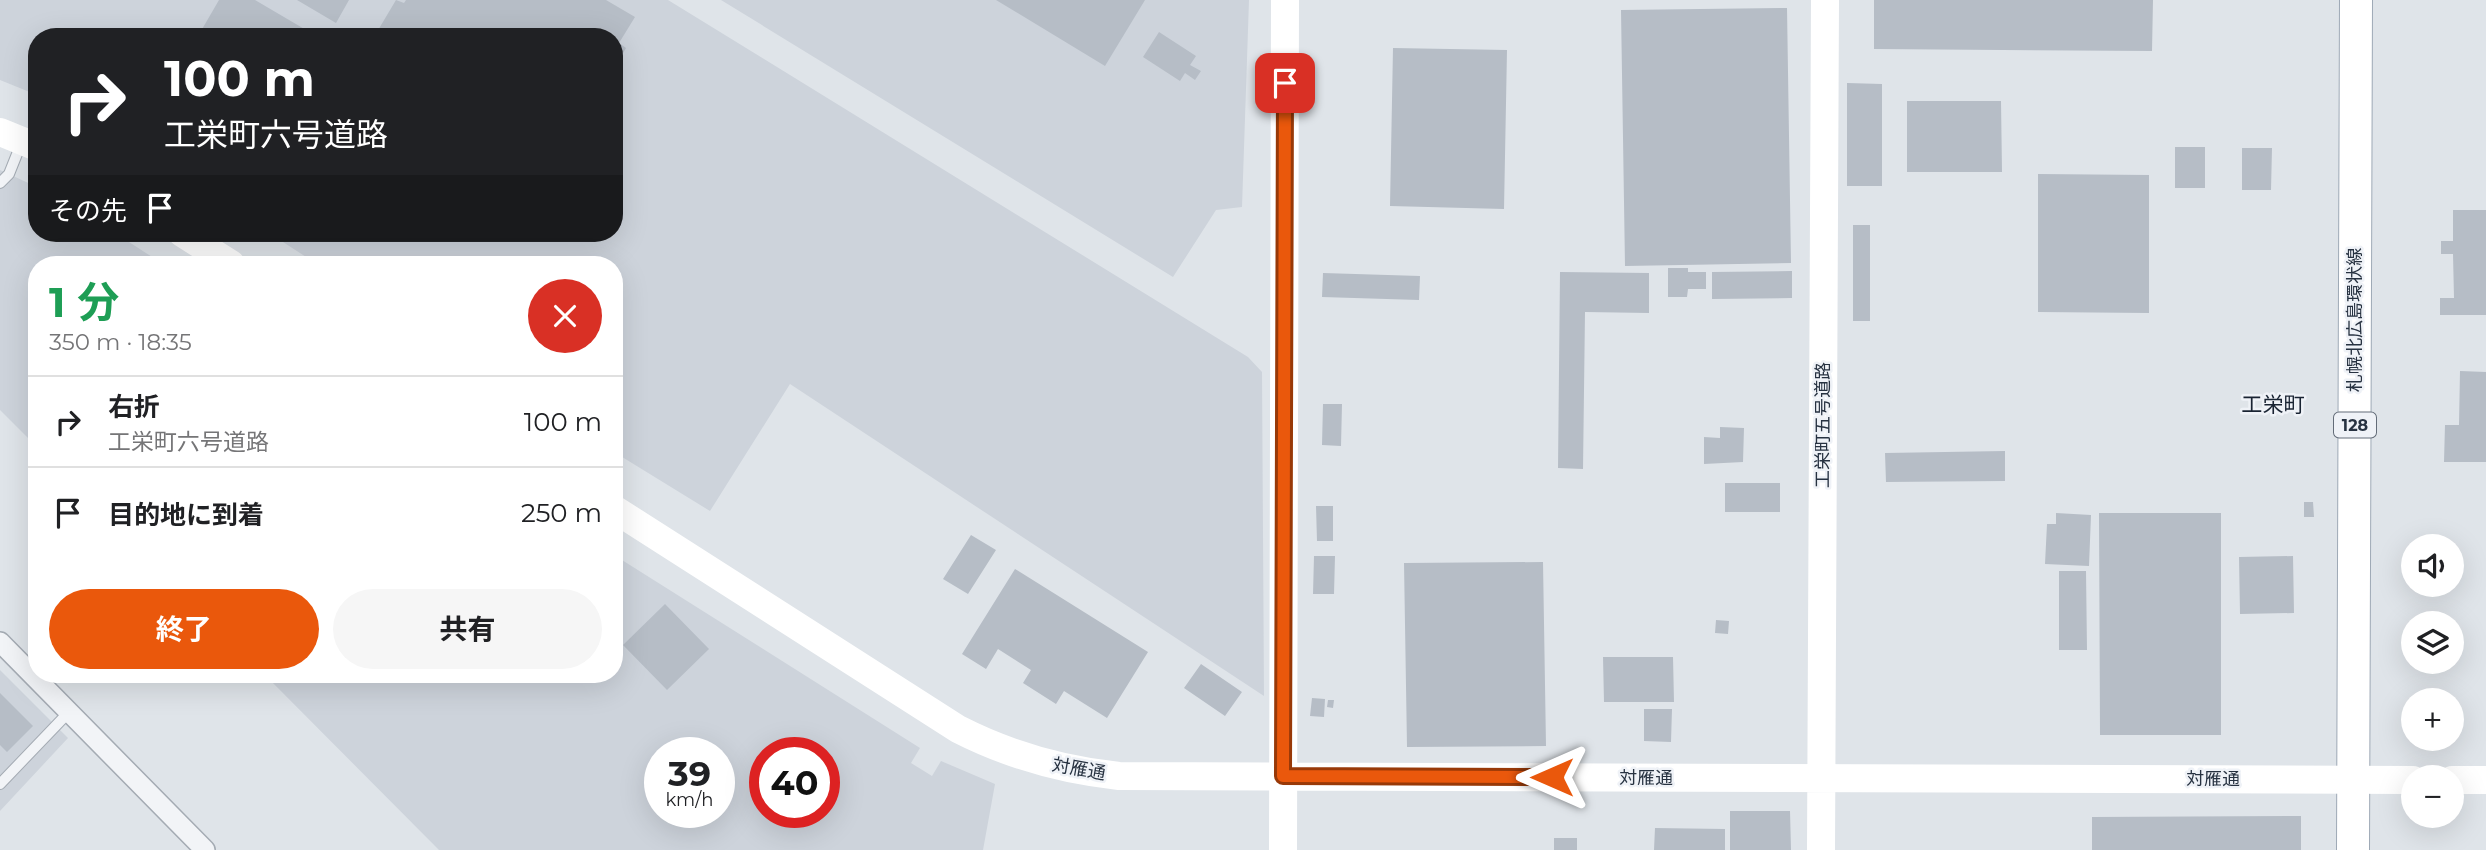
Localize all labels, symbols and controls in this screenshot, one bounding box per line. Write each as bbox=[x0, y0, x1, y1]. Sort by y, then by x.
text: 100 m bbox=[164, 49, 315, 108]
pin bbox=[1255, 53, 1315, 113]
icon: right bbox=[49, 56, 140, 147]
icon: arrive bbox=[1266, 64, 1304, 102]
text: 工栄町六号道路 bbox=[164, 115, 388, 154]
icon: arrive bbox=[141, 189, 179, 227]
text: その先 bbox=[49, 195, 127, 227]
street label: 札幌北広島環状線 bbox=[2344, 248, 2366, 392]
text: 1 分 bbox=[49, 276, 119, 328]
button: close bbox=[528, 279, 602, 353]
text: 350 m · 18:35 bbox=[49, 328, 192, 356]
street label: 工栄町五号道路 bbox=[1812, 362, 1834, 488]
text: 右折 bbox=[108, 391, 160, 423]
district label: 工栄町 bbox=[2242, 392, 2305, 417]
icon: right bbox=[49, 403, 87, 441]
text: 100 m bbox=[524, 406, 602, 438]
road number: 128 bbox=[2334, 412, 2376, 438]
text: 工栄町六号道路 bbox=[108, 428, 269, 456]
icon: arrive bbox=[49, 494, 87, 532]
text: 250 m bbox=[521, 497, 602, 529]
text: 目的地に到着 bbox=[108, 499, 264, 531]
map controls bbox=[2401, 534, 2464, 828]
button: sound bbox=[2401, 534, 2464, 597]
button: 終了 bbox=[49, 589, 319, 669]
button: 共有 bbox=[333, 589, 602, 669]
button: layers bbox=[2401, 611, 2464, 674]
button: + bbox=[2401, 688, 2464, 751]
speed limit sign: 40 bbox=[749, 737, 840, 828]
position arrow bbox=[1515, 740, 1589, 814]
text: 39 bbox=[668, 752, 711, 795]
street label: 対雁通 bbox=[1051, 753, 1107, 785]
button: − bbox=[2401, 765, 2464, 828]
street label: 対雁通 bbox=[1619, 767, 1673, 789]
street label: 対雁通 bbox=[2186, 768, 2240, 790]
text: km/h bbox=[665, 789, 714, 811]

